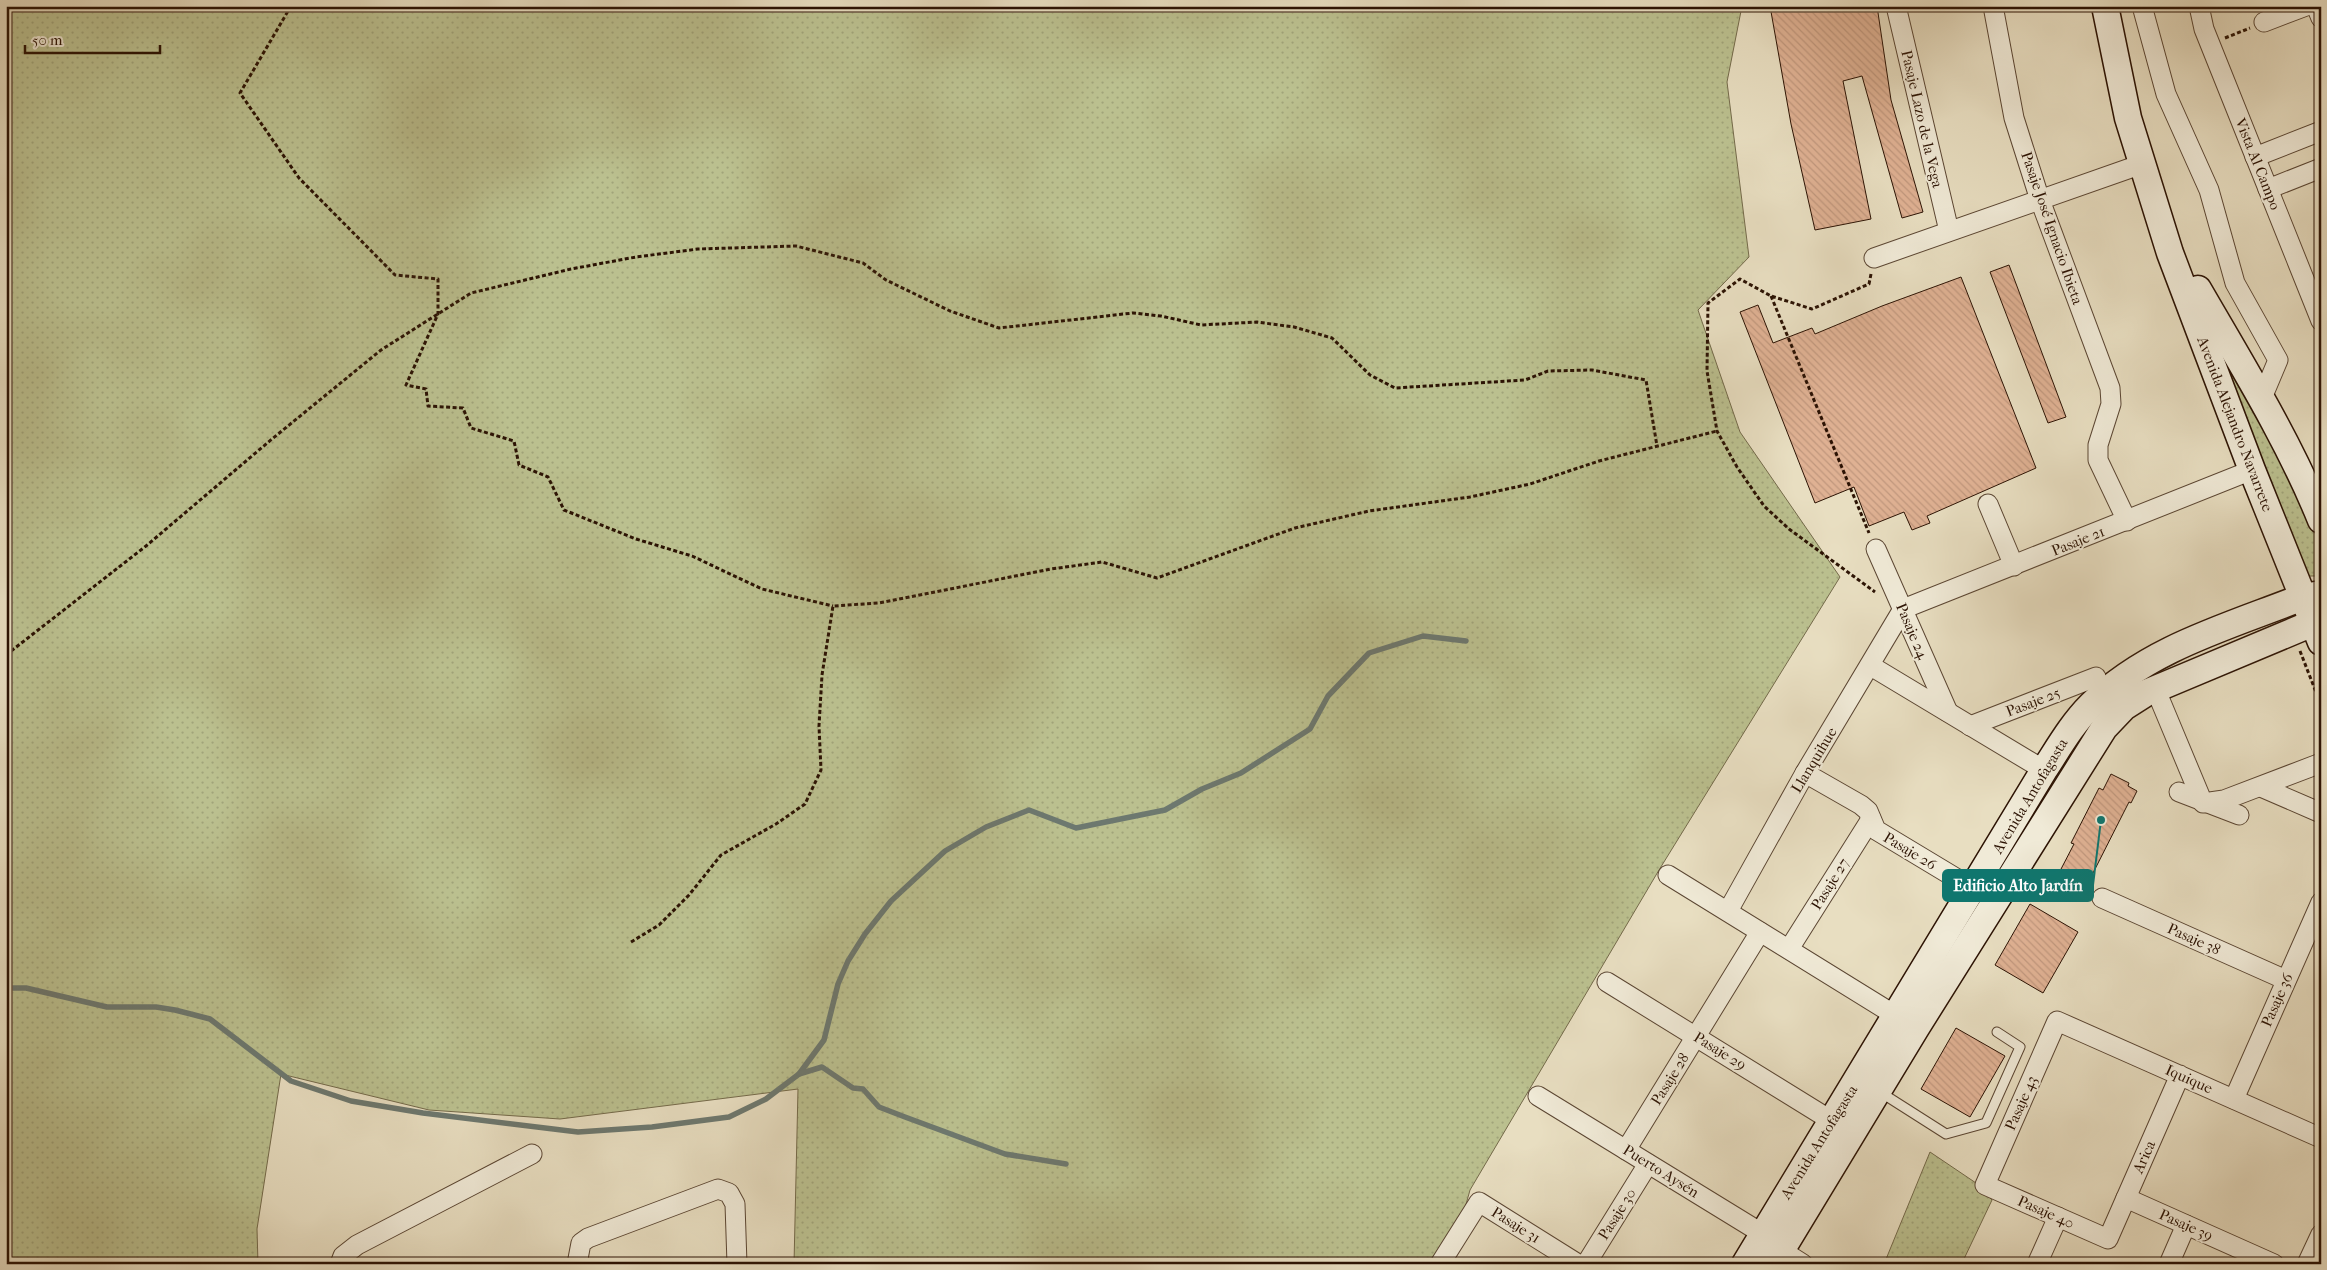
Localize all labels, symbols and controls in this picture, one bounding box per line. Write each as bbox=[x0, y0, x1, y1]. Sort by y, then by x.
scale bar bbox=[25, 22, 160, 54]
text: 50 m bbox=[32, 31, 63, 49]
street label: Pasaje Lazo de la Vega bbox=[1897, 48, 1947, 191]
street label: Vista Al Campo bbox=[2231, 114, 2285, 213]
street label: Pasaje José Ignacio Ibieta bbox=[2017, 149, 2087, 308]
street label: Avenida Alejandro Navarrete bbox=[2193, 333, 2277, 515]
street label: Pasaje 21 bbox=[2049, 522, 2107, 560]
street label: Pasaje 24 bbox=[1892, 600, 1932, 663]
street label: Pasaje 25 bbox=[2003, 683, 2063, 721]
street label: Llanquihue bbox=[1787, 723, 1841, 796]
street label: Avenida Antofagasta bbox=[1988, 734, 2072, 858]
street label: Pasaje 26 bbox=[1880, 828, 1940, 874]
street label: Pasaje 27 bbox=[1807, 855, 1853, 913]
callout: Edificio Alto Jardín bbox=[1943, 870, 2093, 901]
text: Edificio Alto Jardín bbox=[1953, 876, 2084, 896]
street label: Pasaje 38 bbox=[2165, 919, 2223, 959]
street label: Pasaje 36 bbox=[2257, 969, 2297, 1030]
street label: Pasaje 29 bbox=[1690, 1028, 1750, 1074]
street label: Pasaje 28 bbox=[1647, 1050, 1693, 1108]
street label: Iquique bbox=[2163, 1061, 2216, 1098]
street label: Pasaje 43 bbox=[2001, 1073, 2041, 1133]
street label: Avenida Antofagasta bbox=[1776, 1081, 1862, 1203]
street label: Arica bbox=[2128, 1137, 2160, 1177]
street label: Puerto Aysén bbox=[1620, 1141, 1703, 1202]
street label: Pasaje 30 bbox=[1594, 1185, 1640, 1243]
street label: Pasaje 40 bbox=[2015, 1192, 2077, 1232]
street label: Pasaje 31 bbox=[1488, 1203, 1544, 1247]
street label: Pasaje 39 bbox=[2156, 1205, 2216, 1245]

